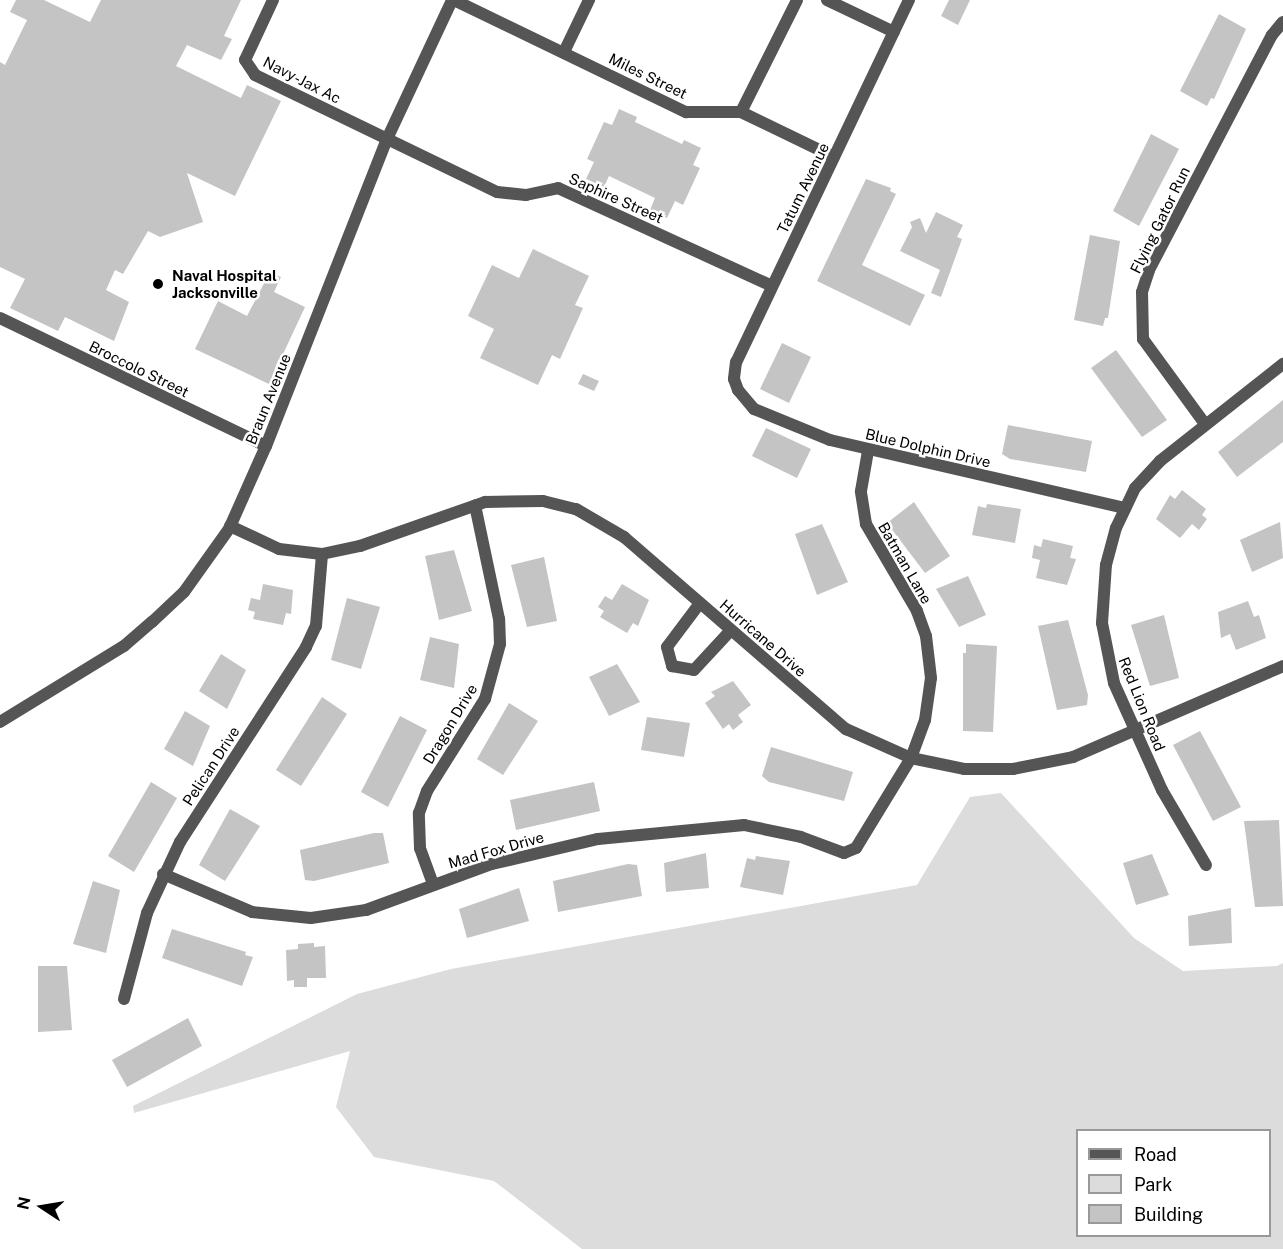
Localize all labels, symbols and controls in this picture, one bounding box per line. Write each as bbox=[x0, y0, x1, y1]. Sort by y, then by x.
street label: Miles Street bbox=[606, 49, 690, 103]
street label: Navy-Jax Ac bbox=[260, 53, 344, 107]
street label: Tatum Avenue bbox=[773, 140, 833, 236]
street label: Flying Gator Run bbox=[1126, 164, 1194, 276]
street label: Saphire Street bbox=[566, 169, 666, 227]
place label: Naval Hospital Jacksonville bbox=[172, 266, 277, 301]
marker: Naval Hospital Jacksonville bbox=[149, 275, 167, 293]
street label: Broccolo Street bbox=[86, 337, 192, 401]
street label: Braun Avenue bbox=[242, 351, 294, 447]
street label: Blue Dolphin Drive bbox=[864, 425, 992, 471]
street label: Batman Lane bbox=[874, 519, 936, 607]
street label: Hurricane Drive bbox=[716, 596, 810, 680]
street label: Red Lion Road bbox=[1115, 654, 1169, 754]
street label: Dragon Drive bbox=[419, 681, 481, 767]
street label: Pelican Drive bbox=[179, 723, 243, 809]
street label: Mad Fox Drive bbox=[446, 828, 546, 872]
legend bbox=[1076, 1129, 1271, 1237]
text: Road bbox=[1134, 1144, 1177, 1165]
text: Park bbox=[1134, 1174, 1172, 1195]
north arrow bbox=[12, 1177, 72, 1237]
text: N bbox=[13, 1195, 34, 1211]
text: Building bbox=[1134, 1204, 1203, 1225]

